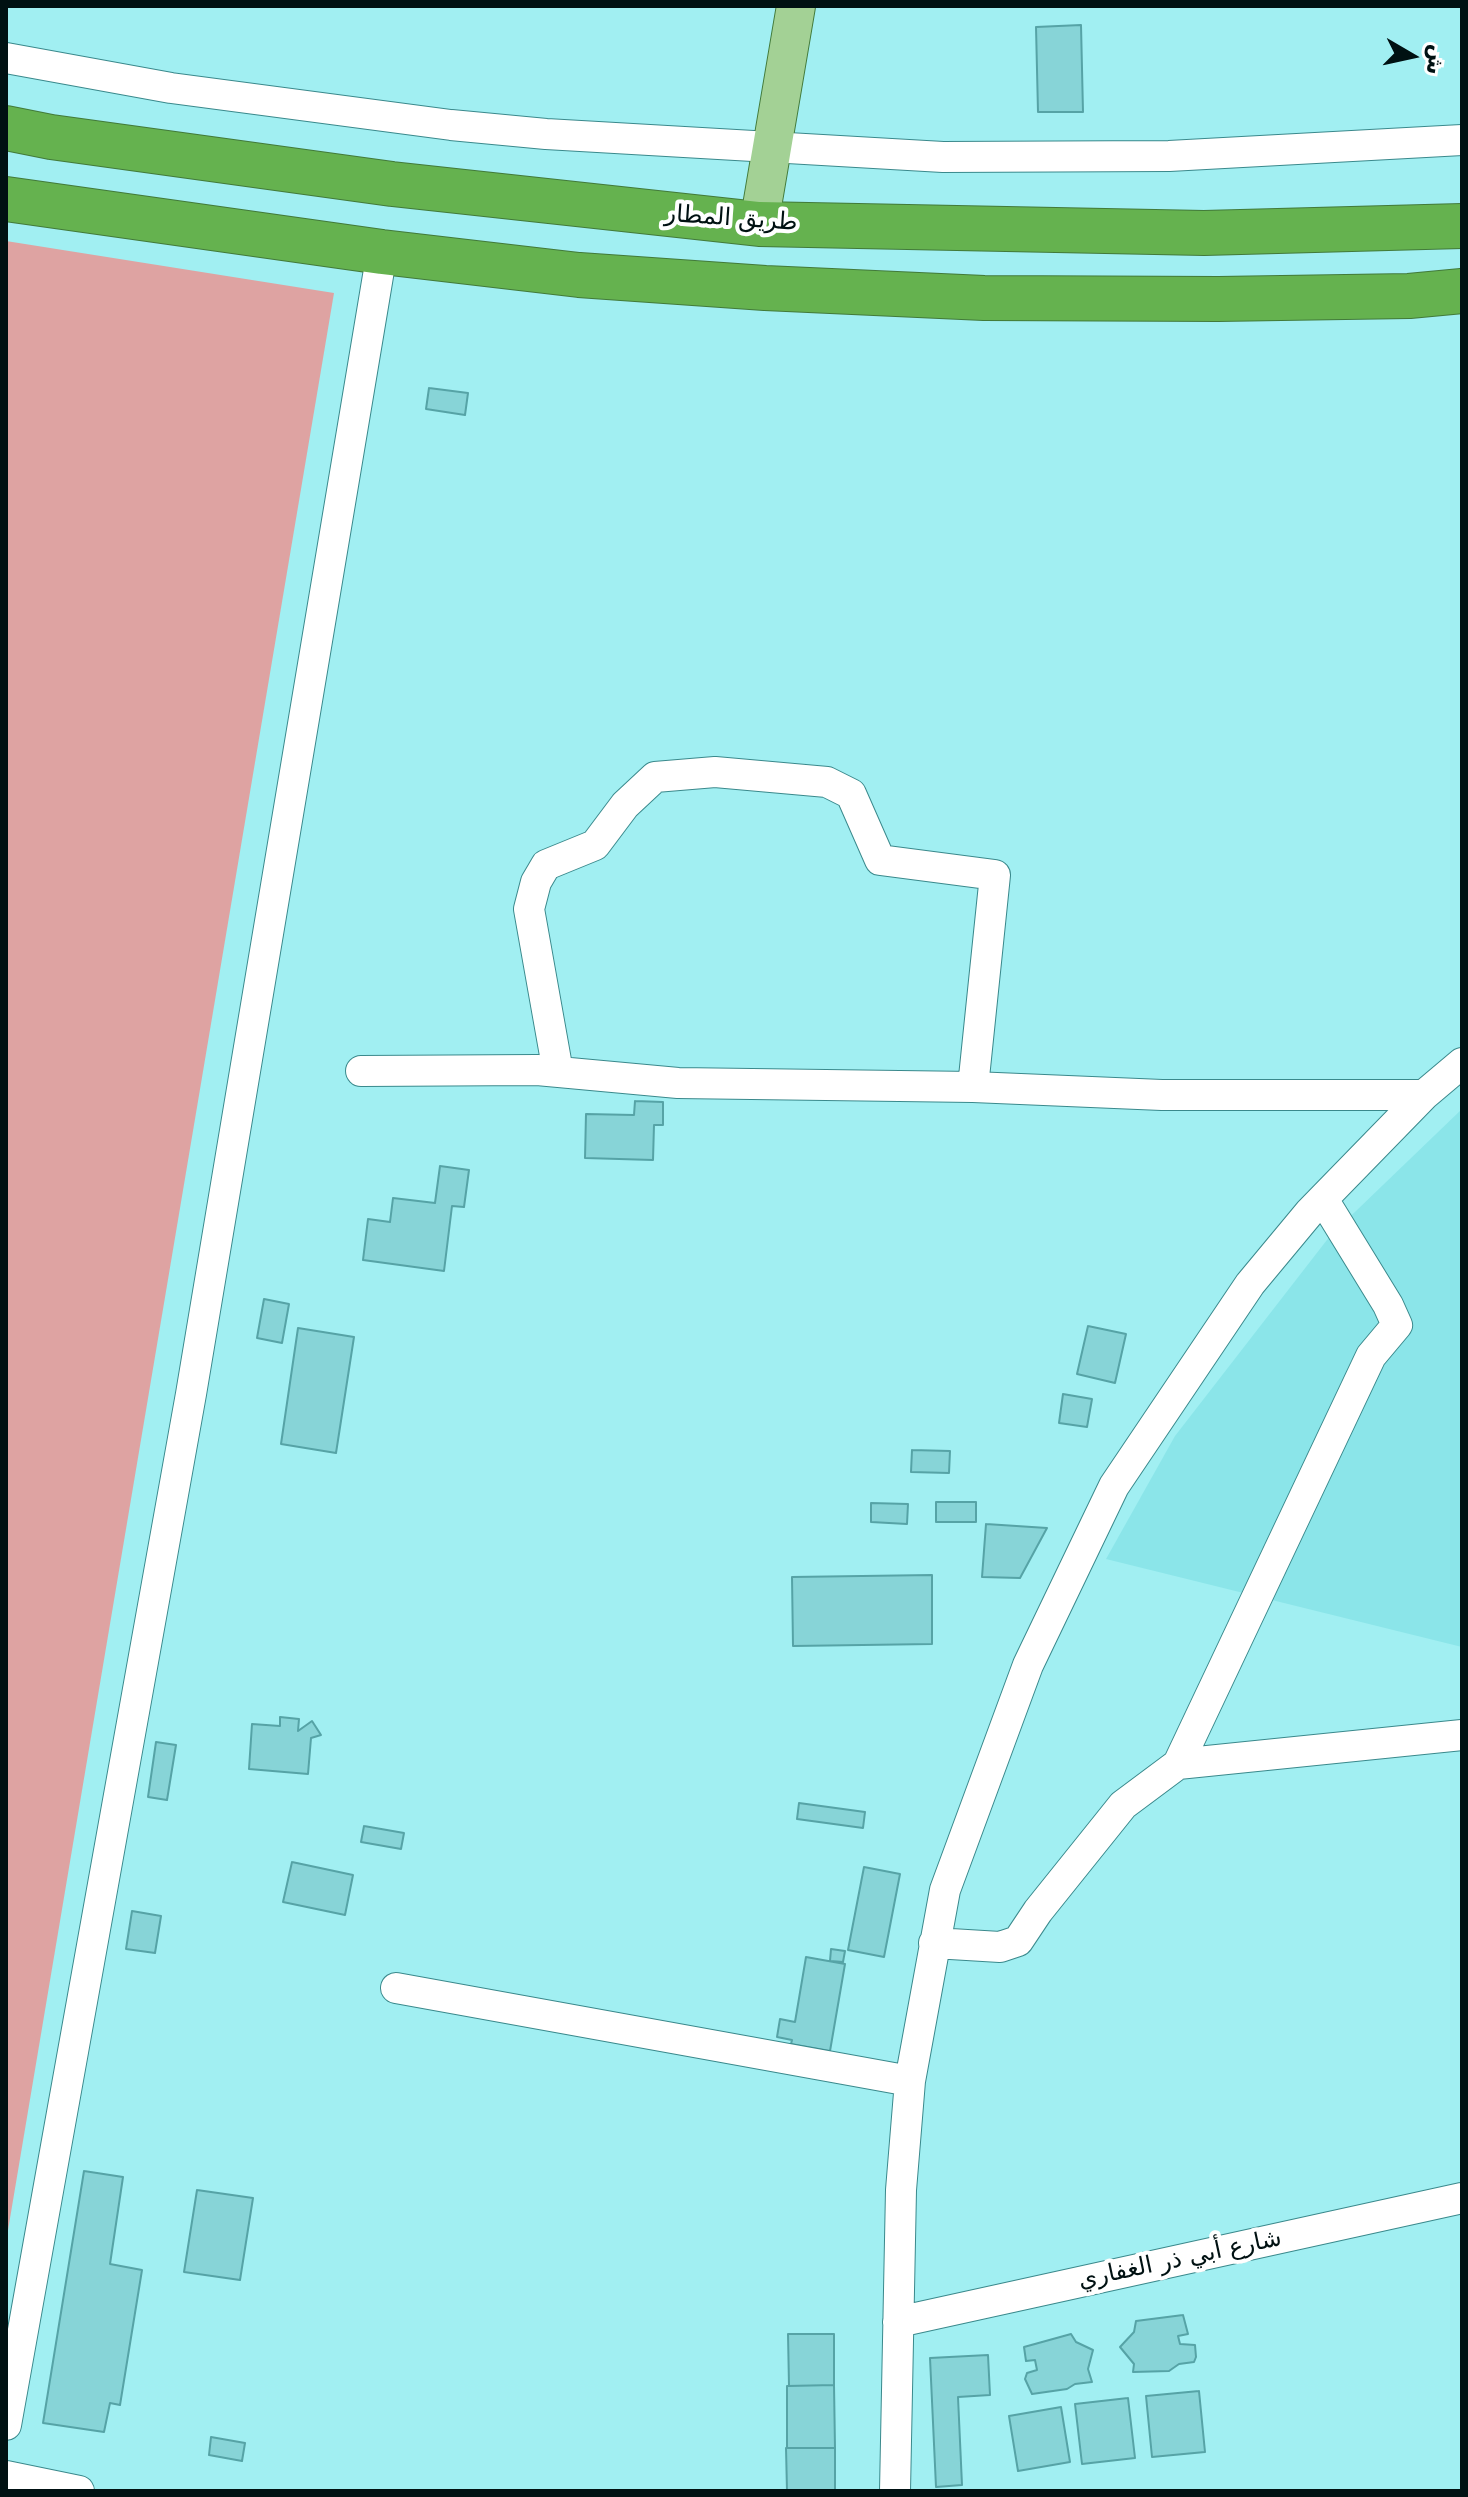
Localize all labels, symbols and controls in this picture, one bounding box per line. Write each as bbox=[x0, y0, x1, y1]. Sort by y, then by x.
north arrow bbox=[1372, 16, 1452, 96]
text: ش bbox=[1421, 43, 1451, 77]
street label: طريق المطار bbox=[664, 200, 798, 238]
street label: شارع أبي ذر الغفاري bbox=[1076, 2224, 1284, 2296]

